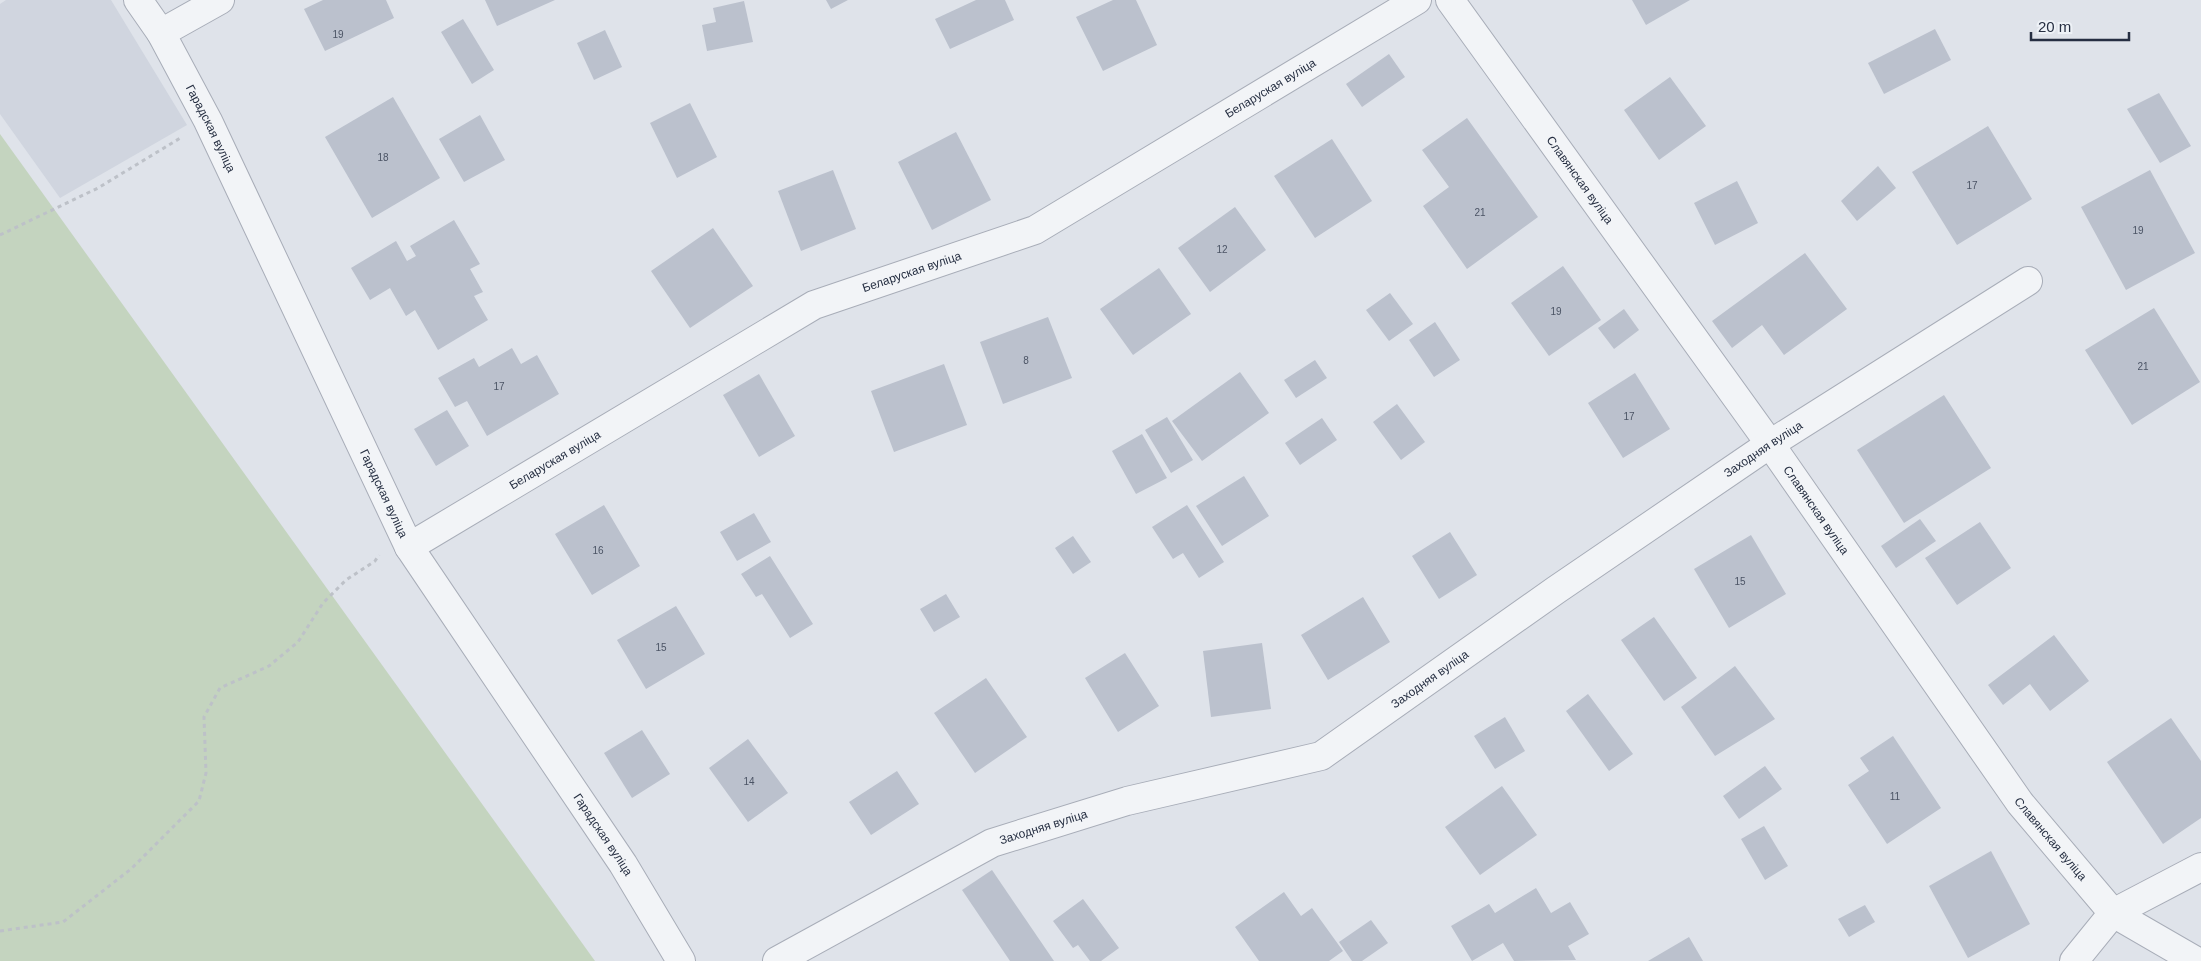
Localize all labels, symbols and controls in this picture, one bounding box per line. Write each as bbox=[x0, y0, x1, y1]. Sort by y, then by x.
scale bar bbox=[2031, 10, 2128, 42]
text: 20 m bbox=[2038, 18, 2071, 35]
house number: 19 bbox=[332, 29, 344, 40]
street label: Беларуская вуліца bbox=[1223, 55, 1319, 121]
street label: Гарадская вуліца bbox=[183, 82, 238, 175]
street label: Славянская вуліца bbox=[1543, 133, 1616, 227]
house number: 18 bbox=[377, 152, 389, 163]
house number: 17 bbox=[1966, 180, 1978, 191]
house number: 21 bbox=[1474, 207, 1486, 218]
house number: 19 bbox=[2132, 225, 2144, 236]
house number: 12 bbox=[1216, 244, 1228, 255]
street label: Беларуская вуліца bbox=[860, 248, 963, 295]
house number: 19 bbox=[1550, 306, 1562, 317]
house number: 8 bbox=[1023, 355, 1029, 366]
house number: 21 bbox=[2137, 361, 2149, 372]
house number: 17 bbox=[493, 381, 505, 392]
house number: 17 bbox=[1623, 411, 1635, 422]
street label: Заходняя вуліца bbox=[1721, 418, 1805, 480]
street label: Беларуская вуліца bbox=[507, 427, 603, 492]
street label: Гарадская вуліца bbox=[357, 447, 411, 540]
street label: Славянская вуліца bbox=[1780, 463, 1852, 558]
house number: 16 bbox=[592, 545, 604, 556]
house number: 15 bbox=[1734, 576, 1746, 587]
house number: 15 bbox=[655, 642, 667, 653]
street label: Заходняя вуліца bbox=[1388, 647, 1471, 711]
house number: 14 bbox=[743, 776, 755, 787]
street label: Гарадская вуліца bbox=[570, 791, 636, 879]
house number: 11 bbox=[1890, 791, 1901, 802]
street label: Славянская вуліца bbox=[2011, 795, 2090, 884]
street label: Заходняя вуліца bbox=[998, 807, 1089, 847]

